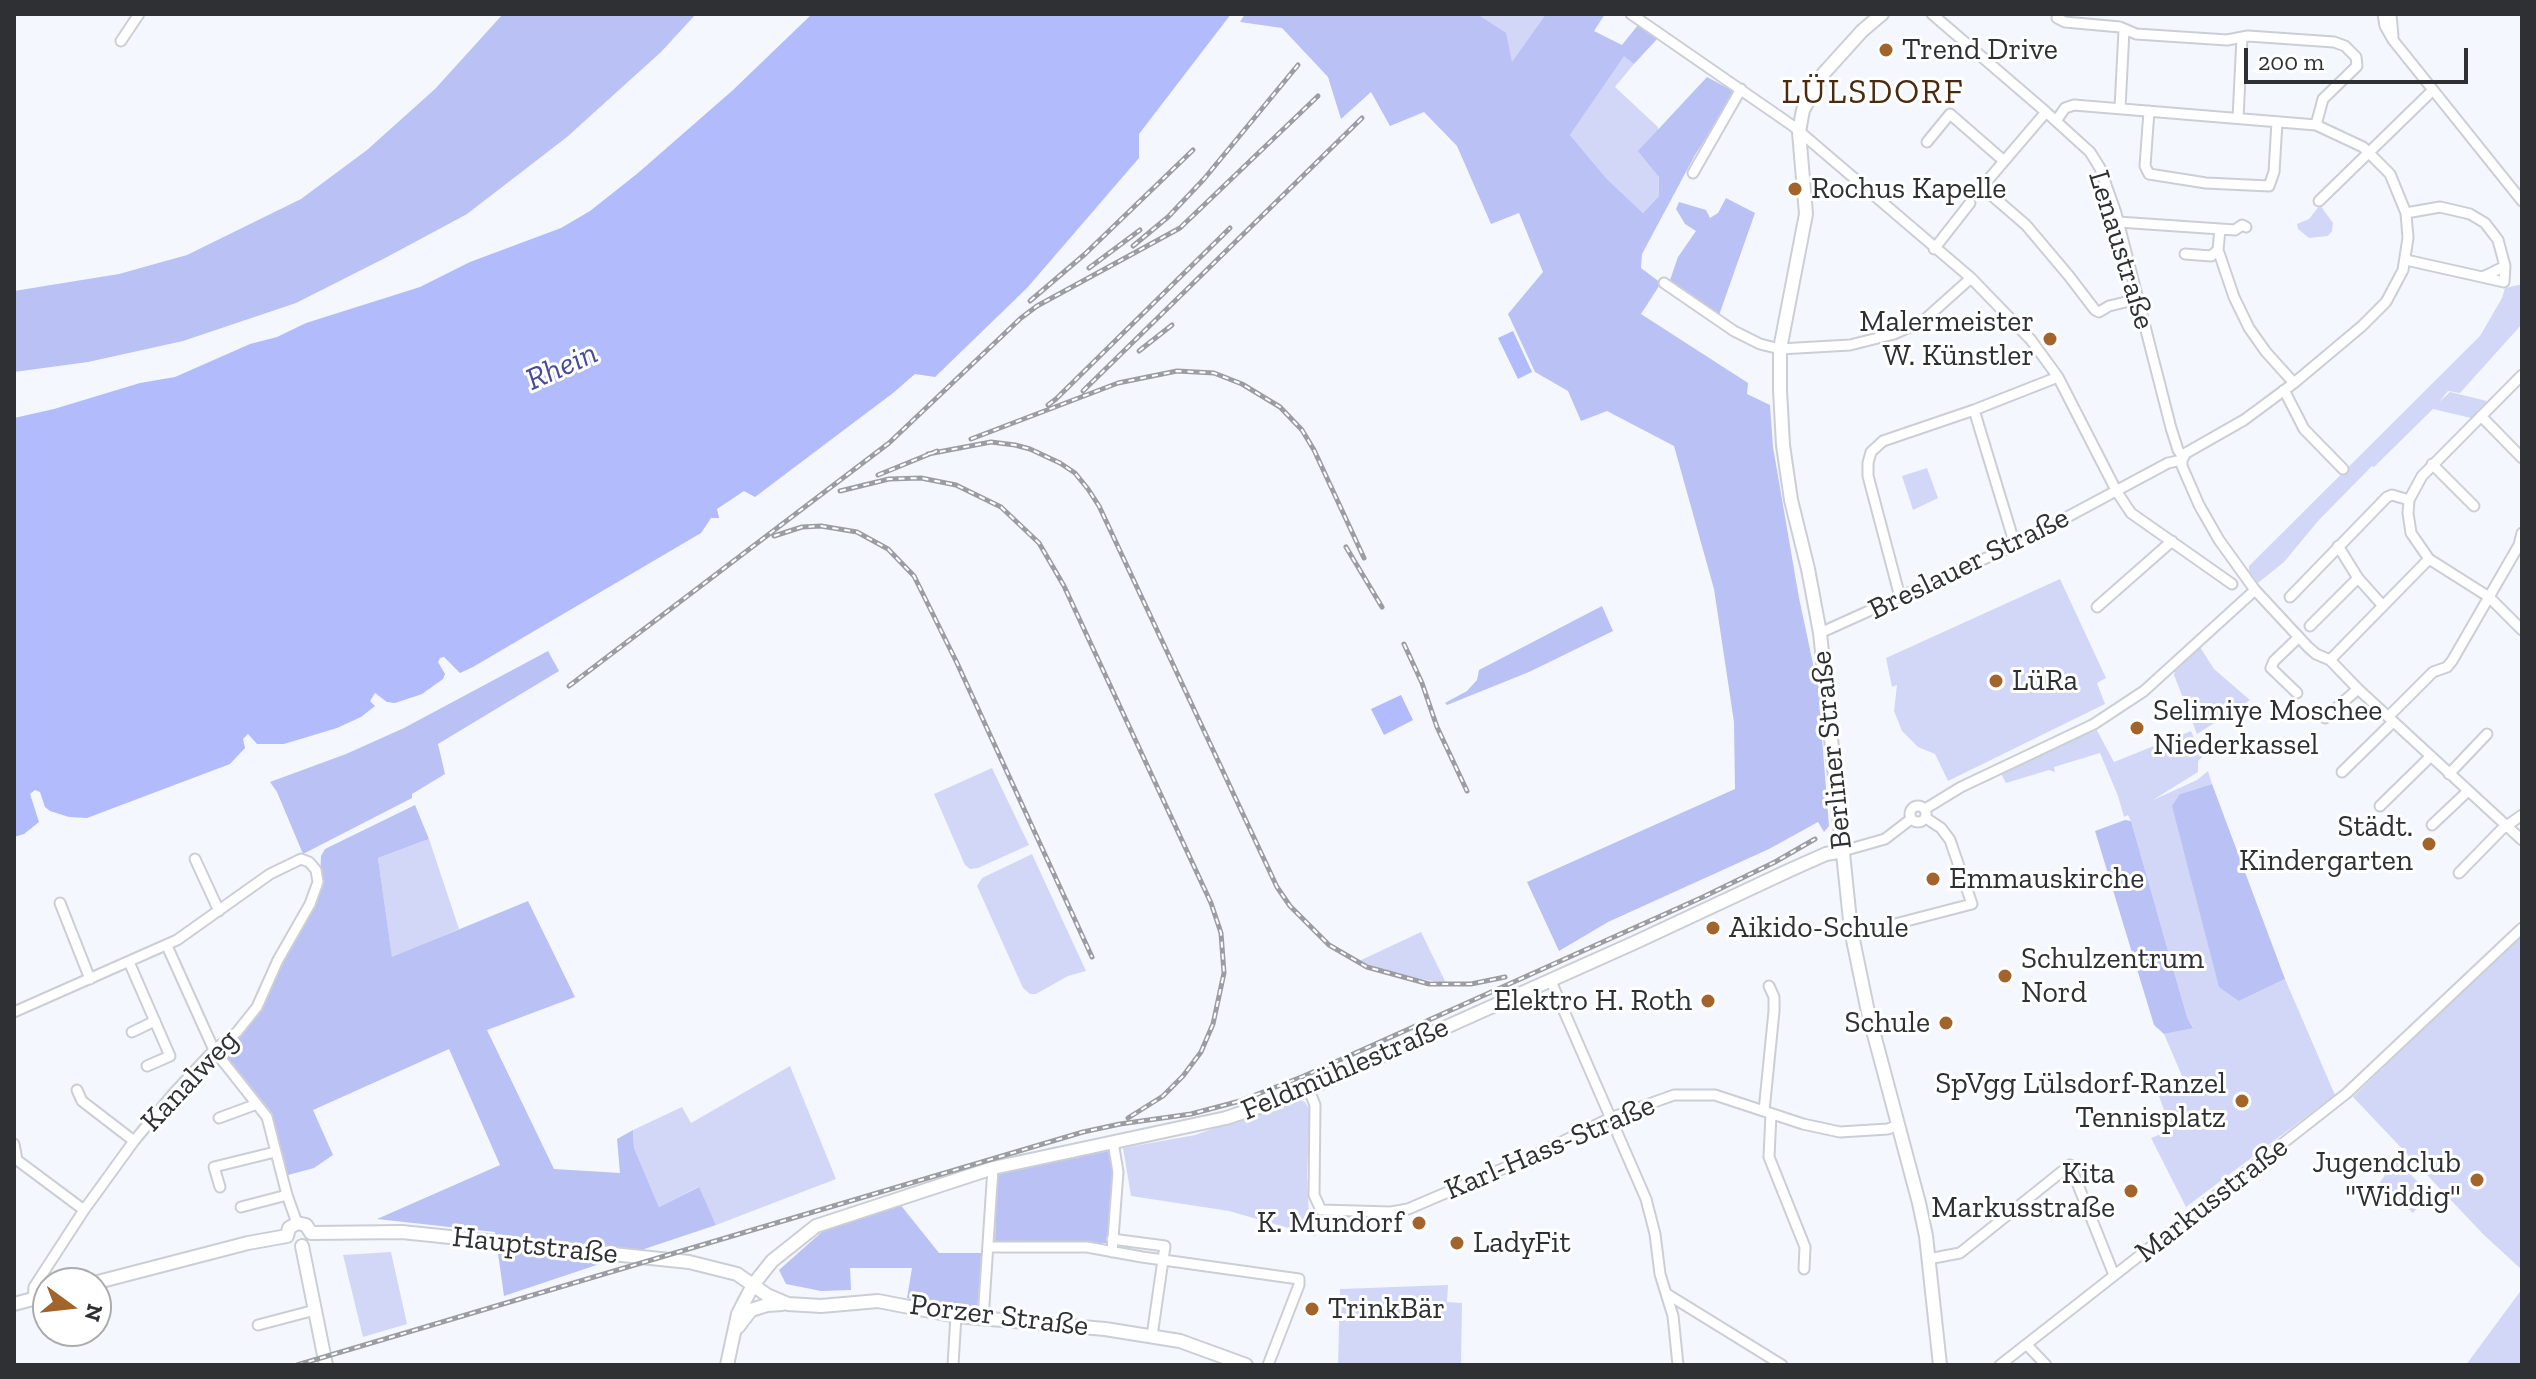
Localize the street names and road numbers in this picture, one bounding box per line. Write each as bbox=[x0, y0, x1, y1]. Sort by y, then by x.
street label: Lenaustraße bbox=[2080, 166, 2162, 334]
street label: Breslauer Straße bbox=[1863, 500, 2075, 628]
street label: Berliner Straße bbox=[1804, 649, 1860, 851]
street label: Feldmühlestraße bbox=[1236, 1009, 1454, 1129]
street label: Kanalweg bbox=[134, 1023, 246, 1139]
street label: Karl-Hass-Straße bbox=[1440, 1088, 1660, 1208]
street label: Markusstraße bbox=[2129, 1129, 2295, 1271]
street label: Hauptstraße bbox=[450, 1219, 620, 1273]
street label: Porzer Straße bbox=[908, 1287, 1090, 1345]

